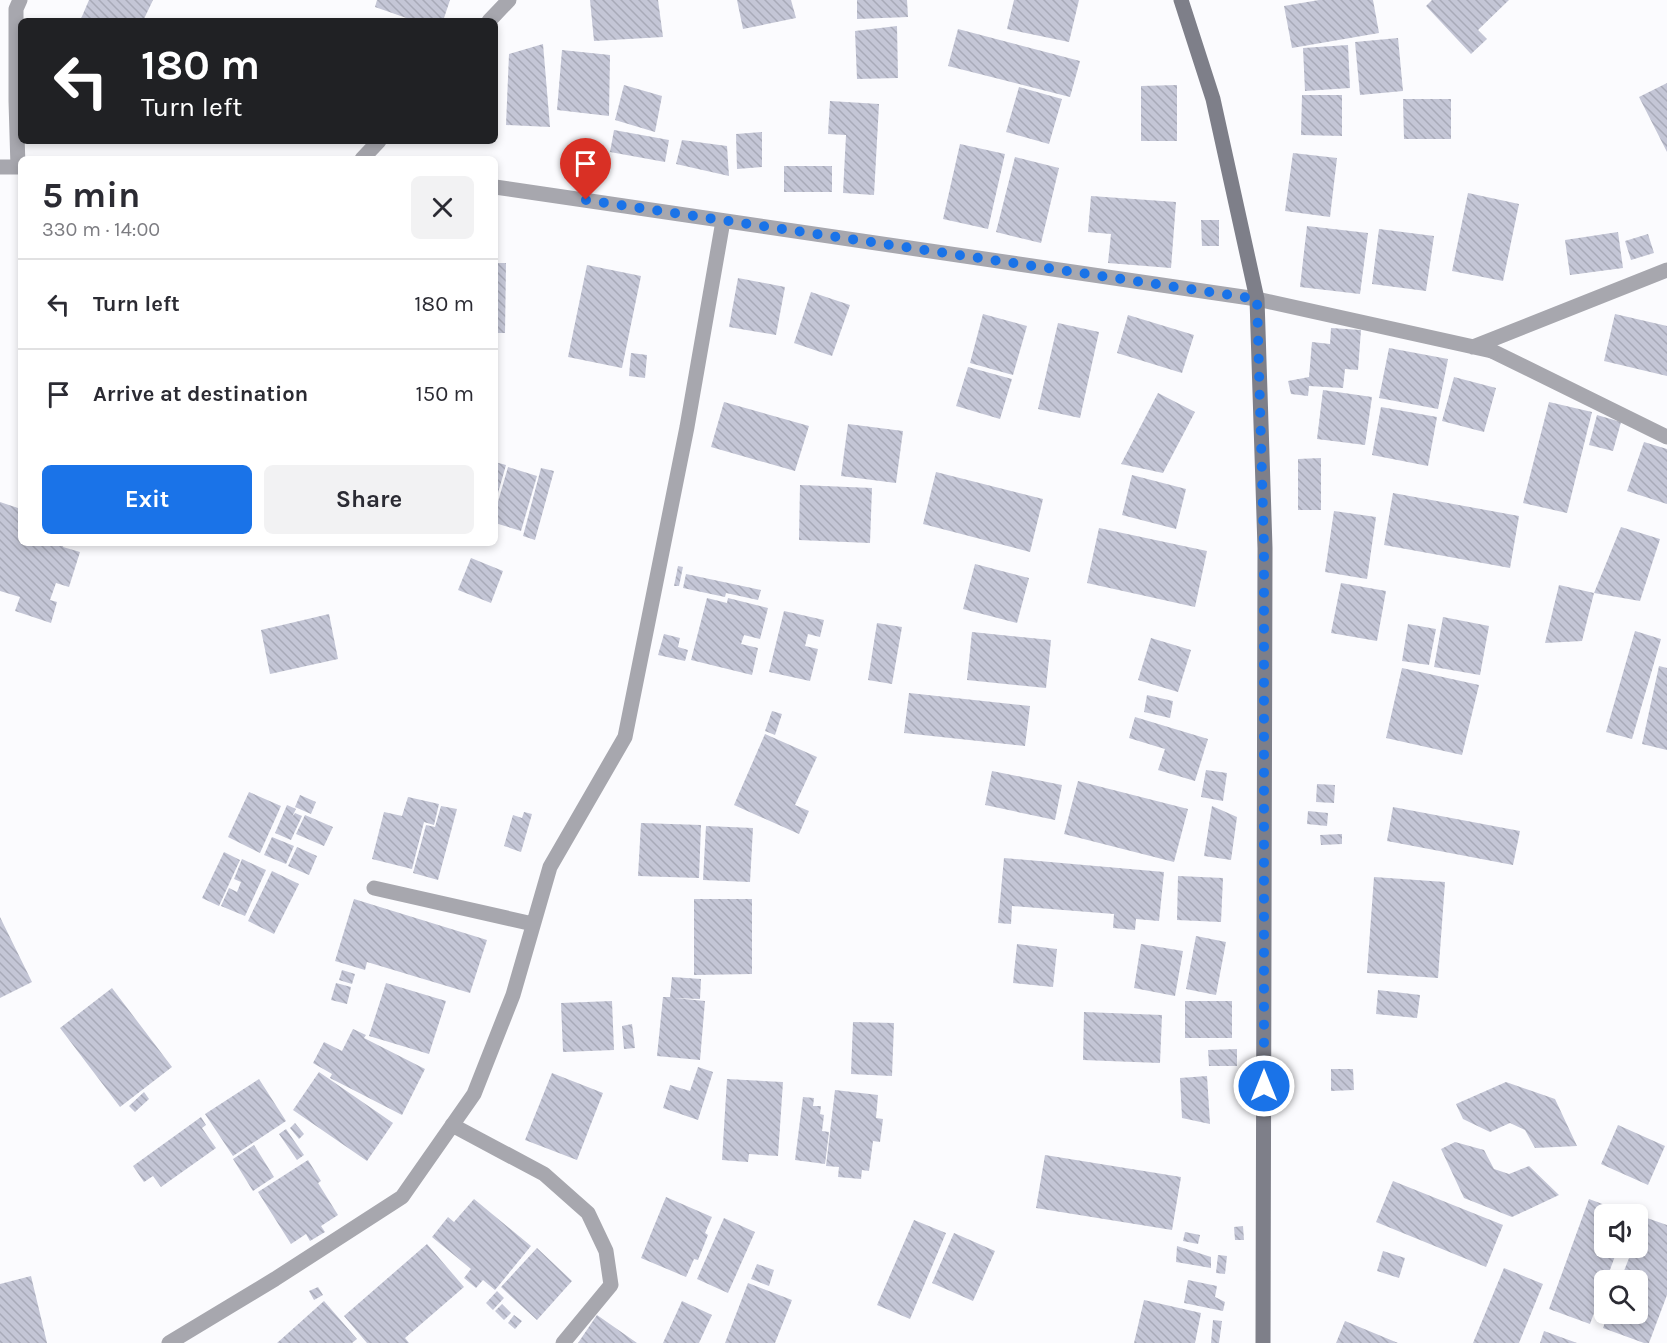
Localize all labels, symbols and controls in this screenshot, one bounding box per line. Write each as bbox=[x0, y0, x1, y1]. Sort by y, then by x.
text: 180 m bbox=[141, 40, 260, 90]
icon: left bbox=[42, 42, 120, 120]
text: Turn left bbox=[141, 91, 242, 123]
pin bbox=[560, 138, 611, 200]
icon: arrive bbox=[569, 147, 602, 180]
text: 5 min bbox=[42, 174, 140, 216]
button: close bbox=[411, 176, 474, 239]
text: 330 m · 14:00 bbox=[42, 218, 160, 241]
icon: left bbox=[42, 288, 75, 321]
text: Turn left bbox=[93, 291, 180, 317]
text: 180 m bbox=[414, 291, 474, 317]
icon: arrive bbox=[42, 378, 75, 411]
text: Arrive at destination bbox=[93, 381, 308, 407]
text: 150 m bbox=[415, 381, 474, 407]
button: Exit bbox=[42, 465, 252, 534]
button: Share bbox=[264, 465, 474, 534]
position arrow bbox=[1232, 1054, 1296, 1118]
map controls bbox=[1594, 1204, 1648, 1324]
button: sound bbox=[1594, 1204, 1648, 1258]
button: search bbox=[1594, 1270, 1648, 1324]

